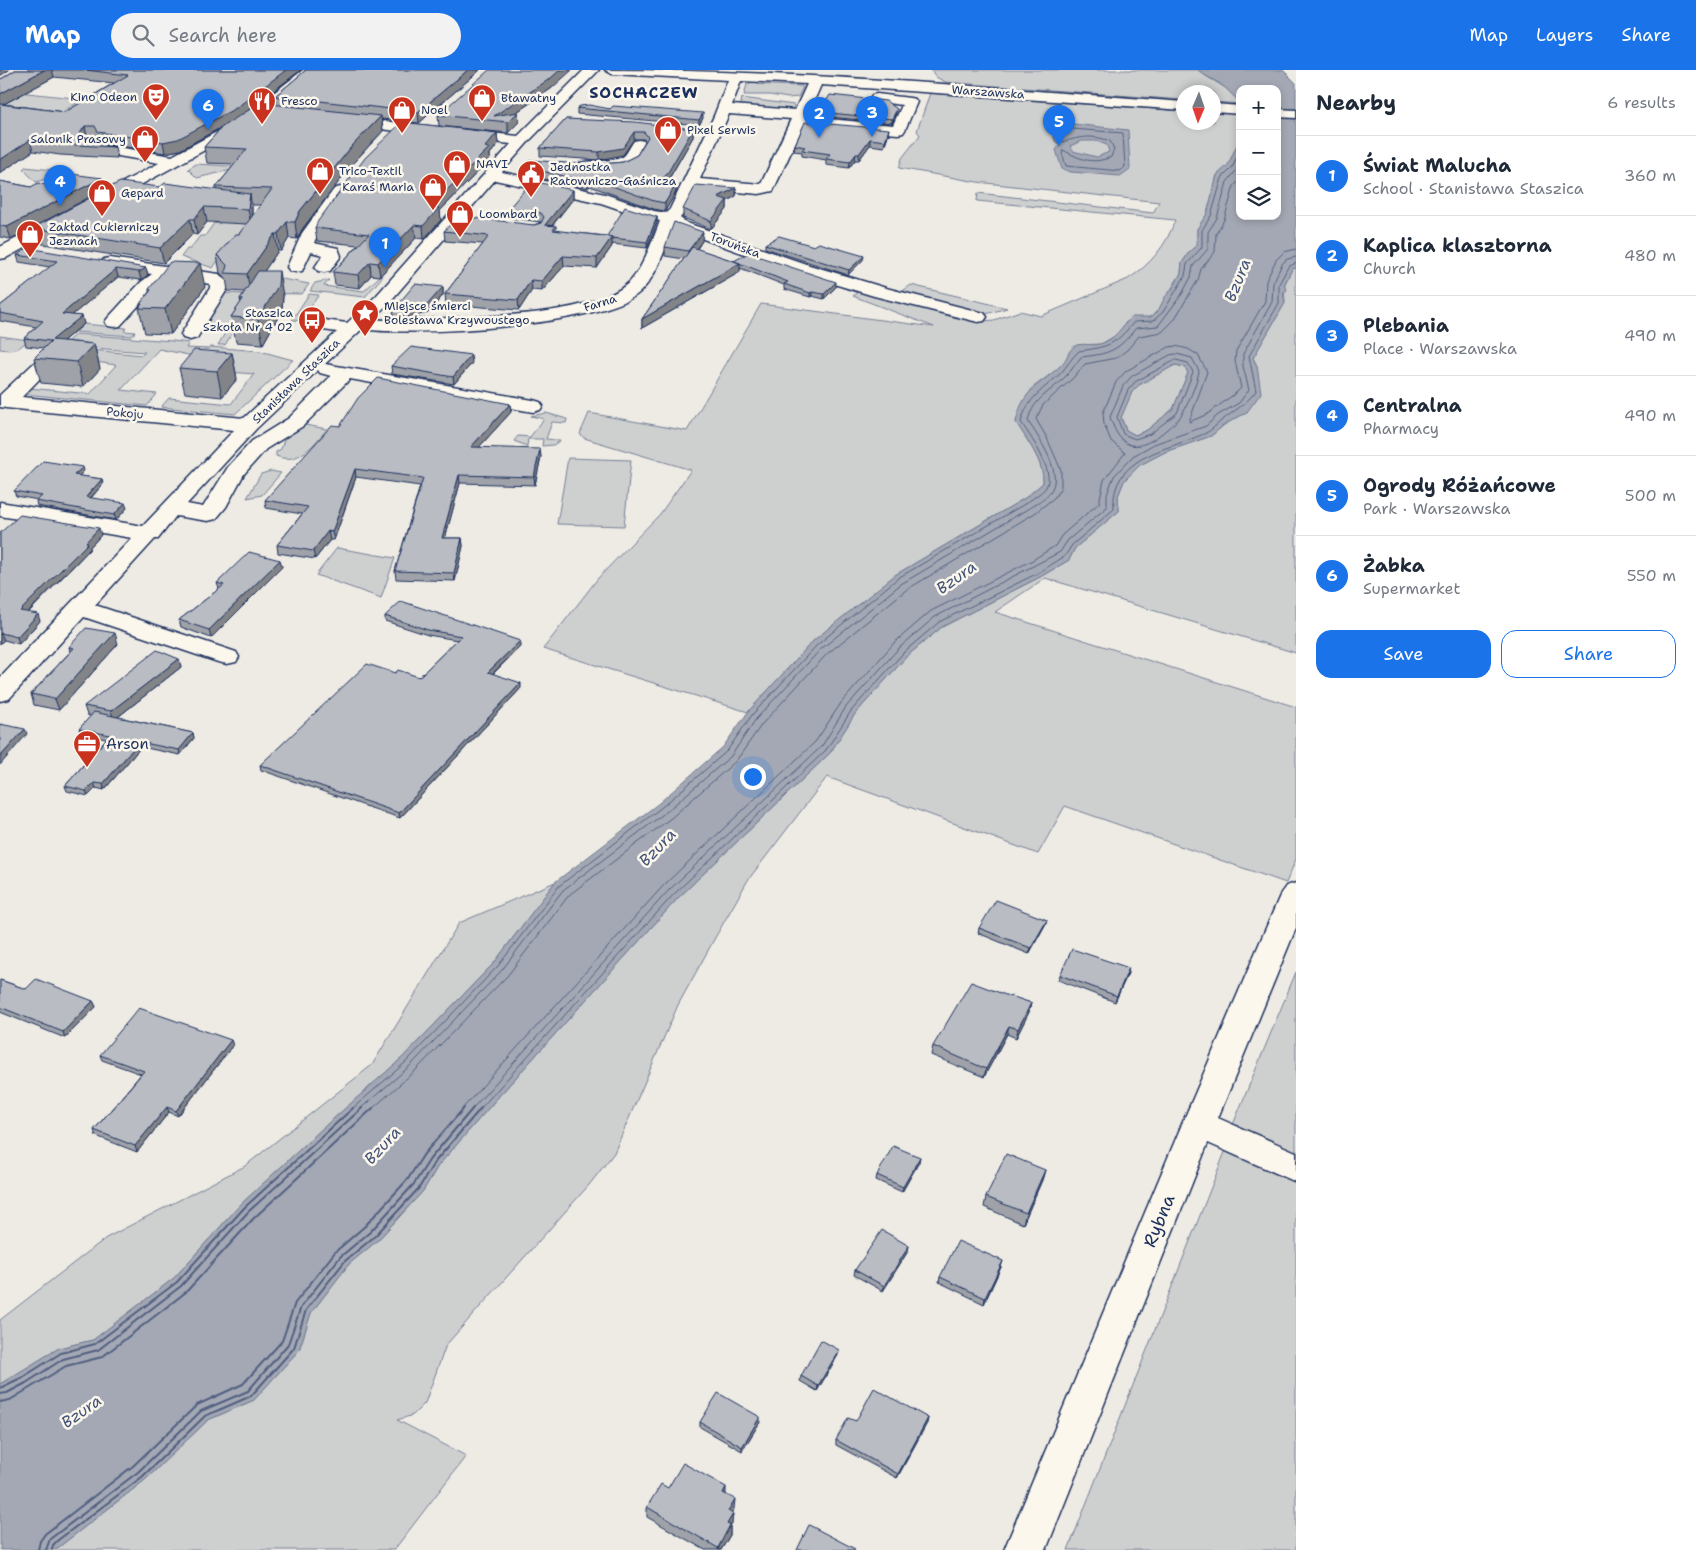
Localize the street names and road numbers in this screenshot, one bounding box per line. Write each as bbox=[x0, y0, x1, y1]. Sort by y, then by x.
street label: Warszawska bbox=[951, 81, 1026, 103]
street label: Toruńska bbox=[708, 229, 763, 262]
street label: Farna bbox=[582, 290, 619, 316]
street label: Stanisława Staszica bbox=[249, 334, 344, 427]
street label: Pokoju bbox=[106, 403, 144, 423]
street label: Rybna bbox=[1138, 1191, 1180, 1251]

